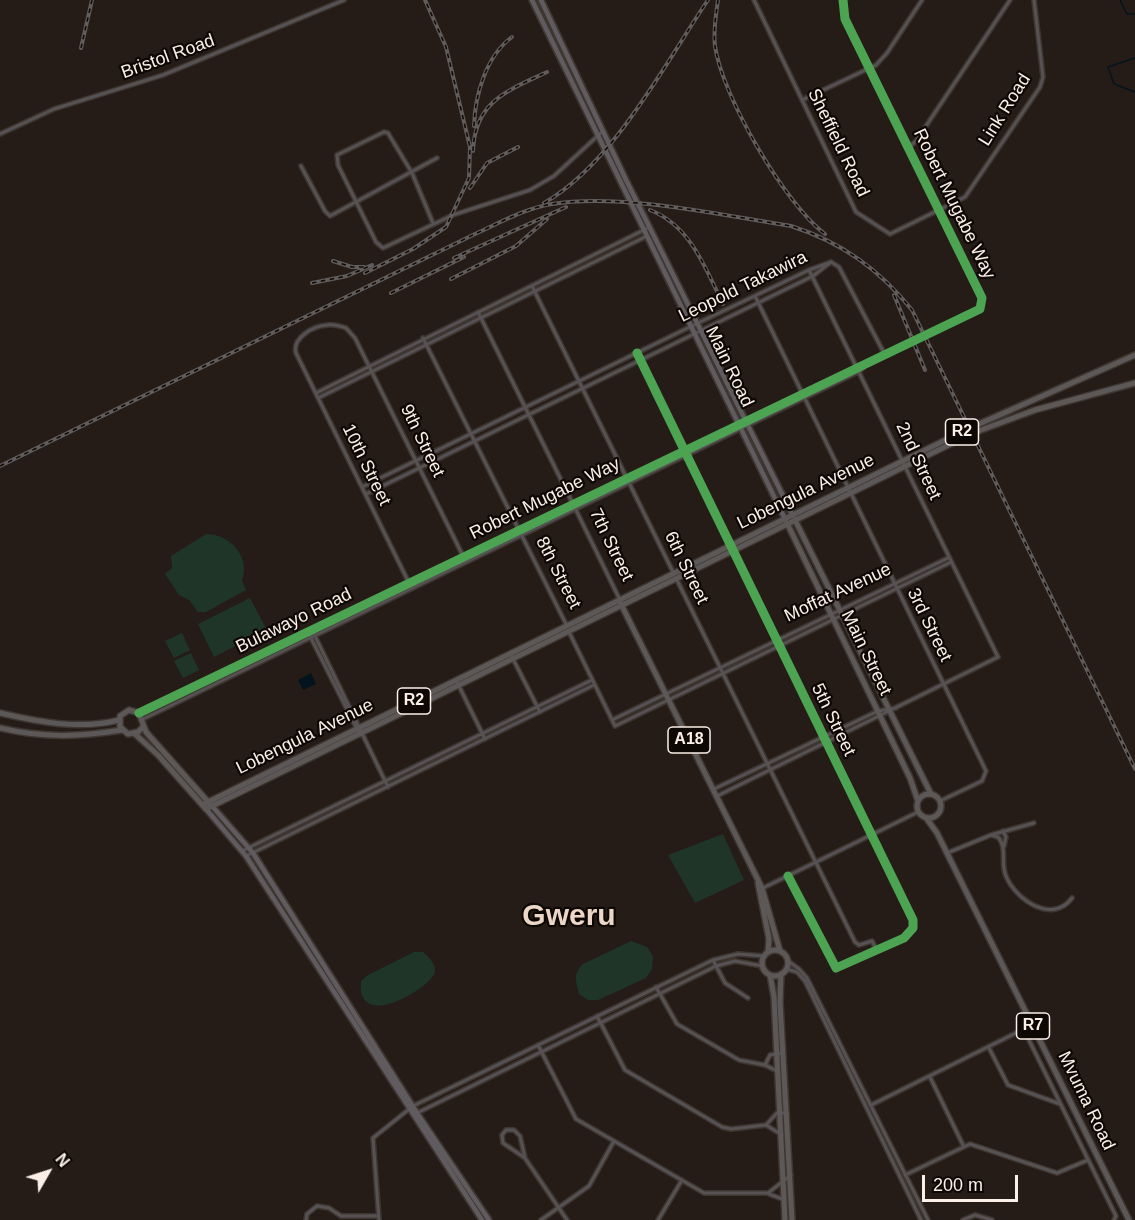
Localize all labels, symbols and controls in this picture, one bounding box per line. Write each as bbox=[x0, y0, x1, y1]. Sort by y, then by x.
street label: Bristol Road bbox=[118, 30, 218, 84]
street label: Link Road bbox=[974, 70, 1036, 150]
street label: Sheffield Road bbox=[802, 85, 874, 201]
street label: Robert Mugabe Way bbox=[908, 125, 1000, 283]
street label: Leopold Takawira bbox=[675, 247, 811, 327]
street label: Main Road bbox=[700, 323, 758, 411]
street label: 9th Street bbox=[395, 401, 449, 481]
street label: 2nd Street bbox=[891, 419, 945, 503]
road number: R2 bbox=[946, 419, 978, 445]
street label: 10th Street bbox=[337, 421, 395, 509]
street label: Lobengula Avenue bbox=[734, 449, 878, 535]
street label: Robert Mugabe Way bbox=[466, 453, 624, 545]
street label: 7th Street bbox=[584, 505, 638, 585]
street label: 6th Street bbox=[659, 528, 713, 608]
street label: 8th Street bbox=[531, 533, 585, 613]
street label: Moffat Avenue bbox=[781, 559, 895, 627]
street label: Bulawayo Road bbox=[233, 584, 355, 658]
street label: 3rd Street bbox=[902, 585, 956, 665]
street label: Main Street bbox=[836, 607, 896, 699]
street label: 5th Street bbox=[806, 680, 860, 760]
road number: R2 bbox=[398, 688, 430, 714]
street label: Lobengula Avenue bbox=[233, 694, 377, 780]
road number: A18 bbox=[668, 727, 710, 753]
district label: Gweru bbox=[522, 899, 616, 935]
road number: R7 bbox=[1016, 1013, 1050, 1039]
street label: Mvuma Road bbox=[1053, 1048, 1119, 1154]
north arrow bbox=[18, 1142, 78, 1202]
text: N bbox=[52, 1151, 73, 1170]
scale bar bbox=[925, 1163, 1021, 1201]
text: 200 m bbox=[933, 1175, 983, 1195]

